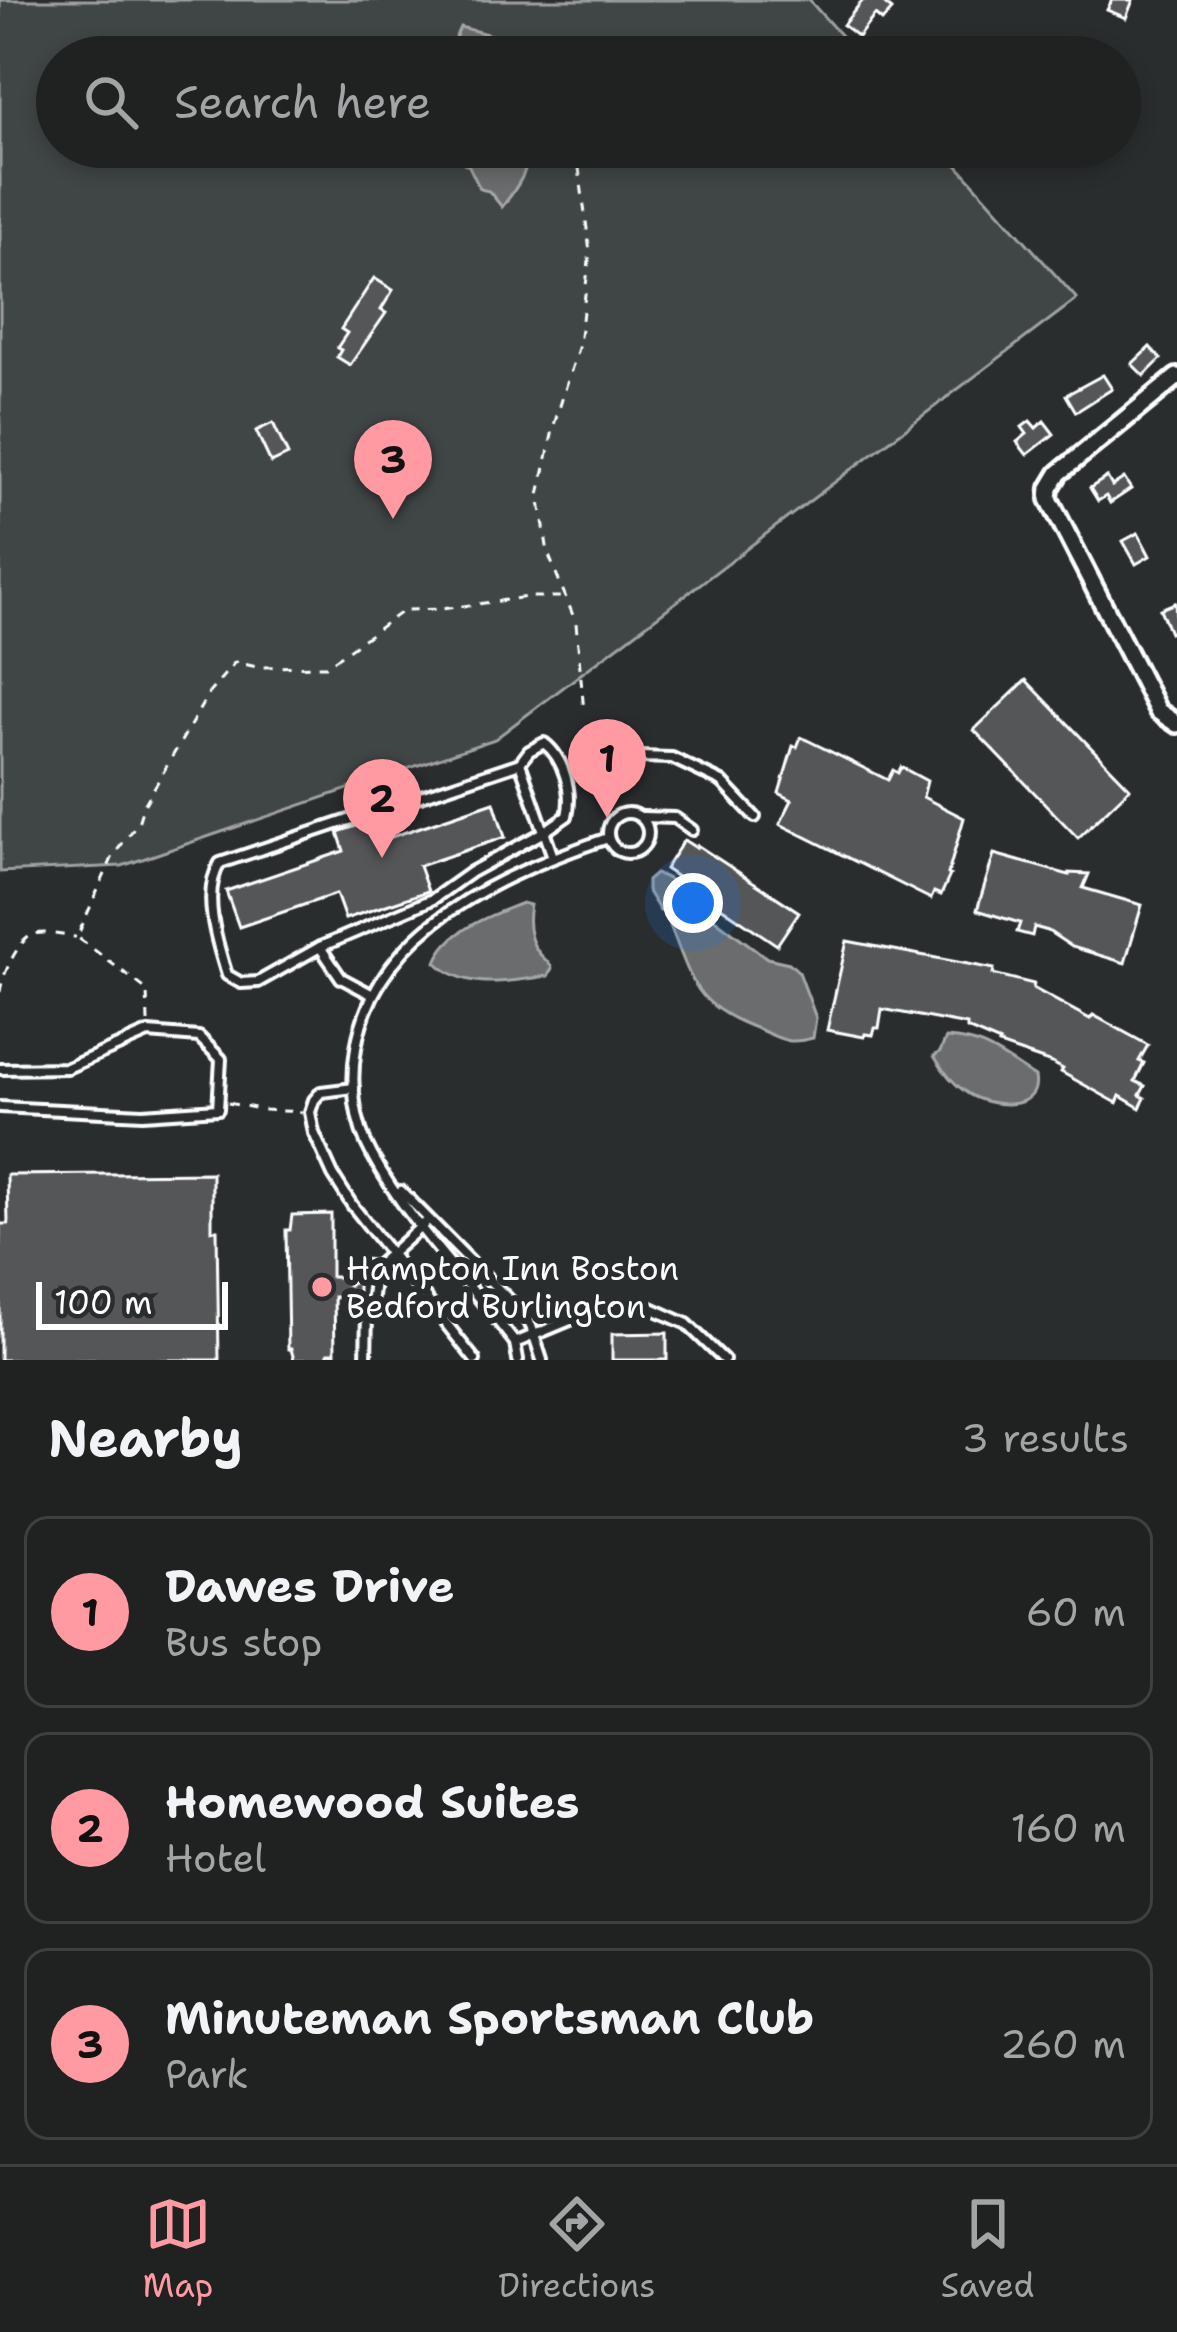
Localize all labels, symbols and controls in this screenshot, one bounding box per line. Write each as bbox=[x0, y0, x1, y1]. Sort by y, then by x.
search box bbox=[36, 36, 1141, 168]
icon: search bbox=[78, 69, 144, 135]
text: Search here bbox=[174, 72, 431, 132]
pin: 3 bbox=[354, 420, 432, 519]
pin: 1 bbox=[568, 719, 646, 818]
pin: 2 bbox=[343, 759, 421, 858]
your location bbox=[663, 873, 723, 933]
place label: Hampton Inn Boston Bedford Burlington bbox=[346, 1246, 679, 1329]
marker: Hampton Inn Boston Bedford Burlington bbox=[309, 1274, 335, 1300]
scale bar bbox=[36, 1276, 228, 1329]
text: 100 m bbox=[54, 1280, 153, 1325]
text: Nearby bbox=[48, 1404, 243, 1472]
text: 3 results bbox=[962, 1412, 1129, 1464]
text: Dawes Drive bbox=[165, 1556, 455, 1616]
text: 1 bbox=[81, 1586, 99, 1638]
text: 60 m bbox=[1026, 1586, 1126, 1638]
text: Bus stop bbox=[165, 1616, 322, 1668]
text: Homewood Suites bbox=[165, 1772, 580, 1832]
text: 2 bbox=[76, 1802, 104, 1854]
text: 160 m bbox=[1011, 1802, 1126, 1854]
text: Hotel bbox=[165, 1832, 266, 1884]
text: Minuteman Sportsman Club bbox=[165, 1988, 814, 2048]
text: 3 bbox=[76, 2018, 104, 2070]
text: 260 m bbox=[1000, 2018, 1126, 2070]
text: Park bbox=[165, 2048, 249, 2100]
tab: Map bbox=[143, 2191, 213, 2308]
tab: Directions bbox=[498, 2191, 656, 2308]
tab: Saved bbox=[941, 2191, 1034, 2308]

